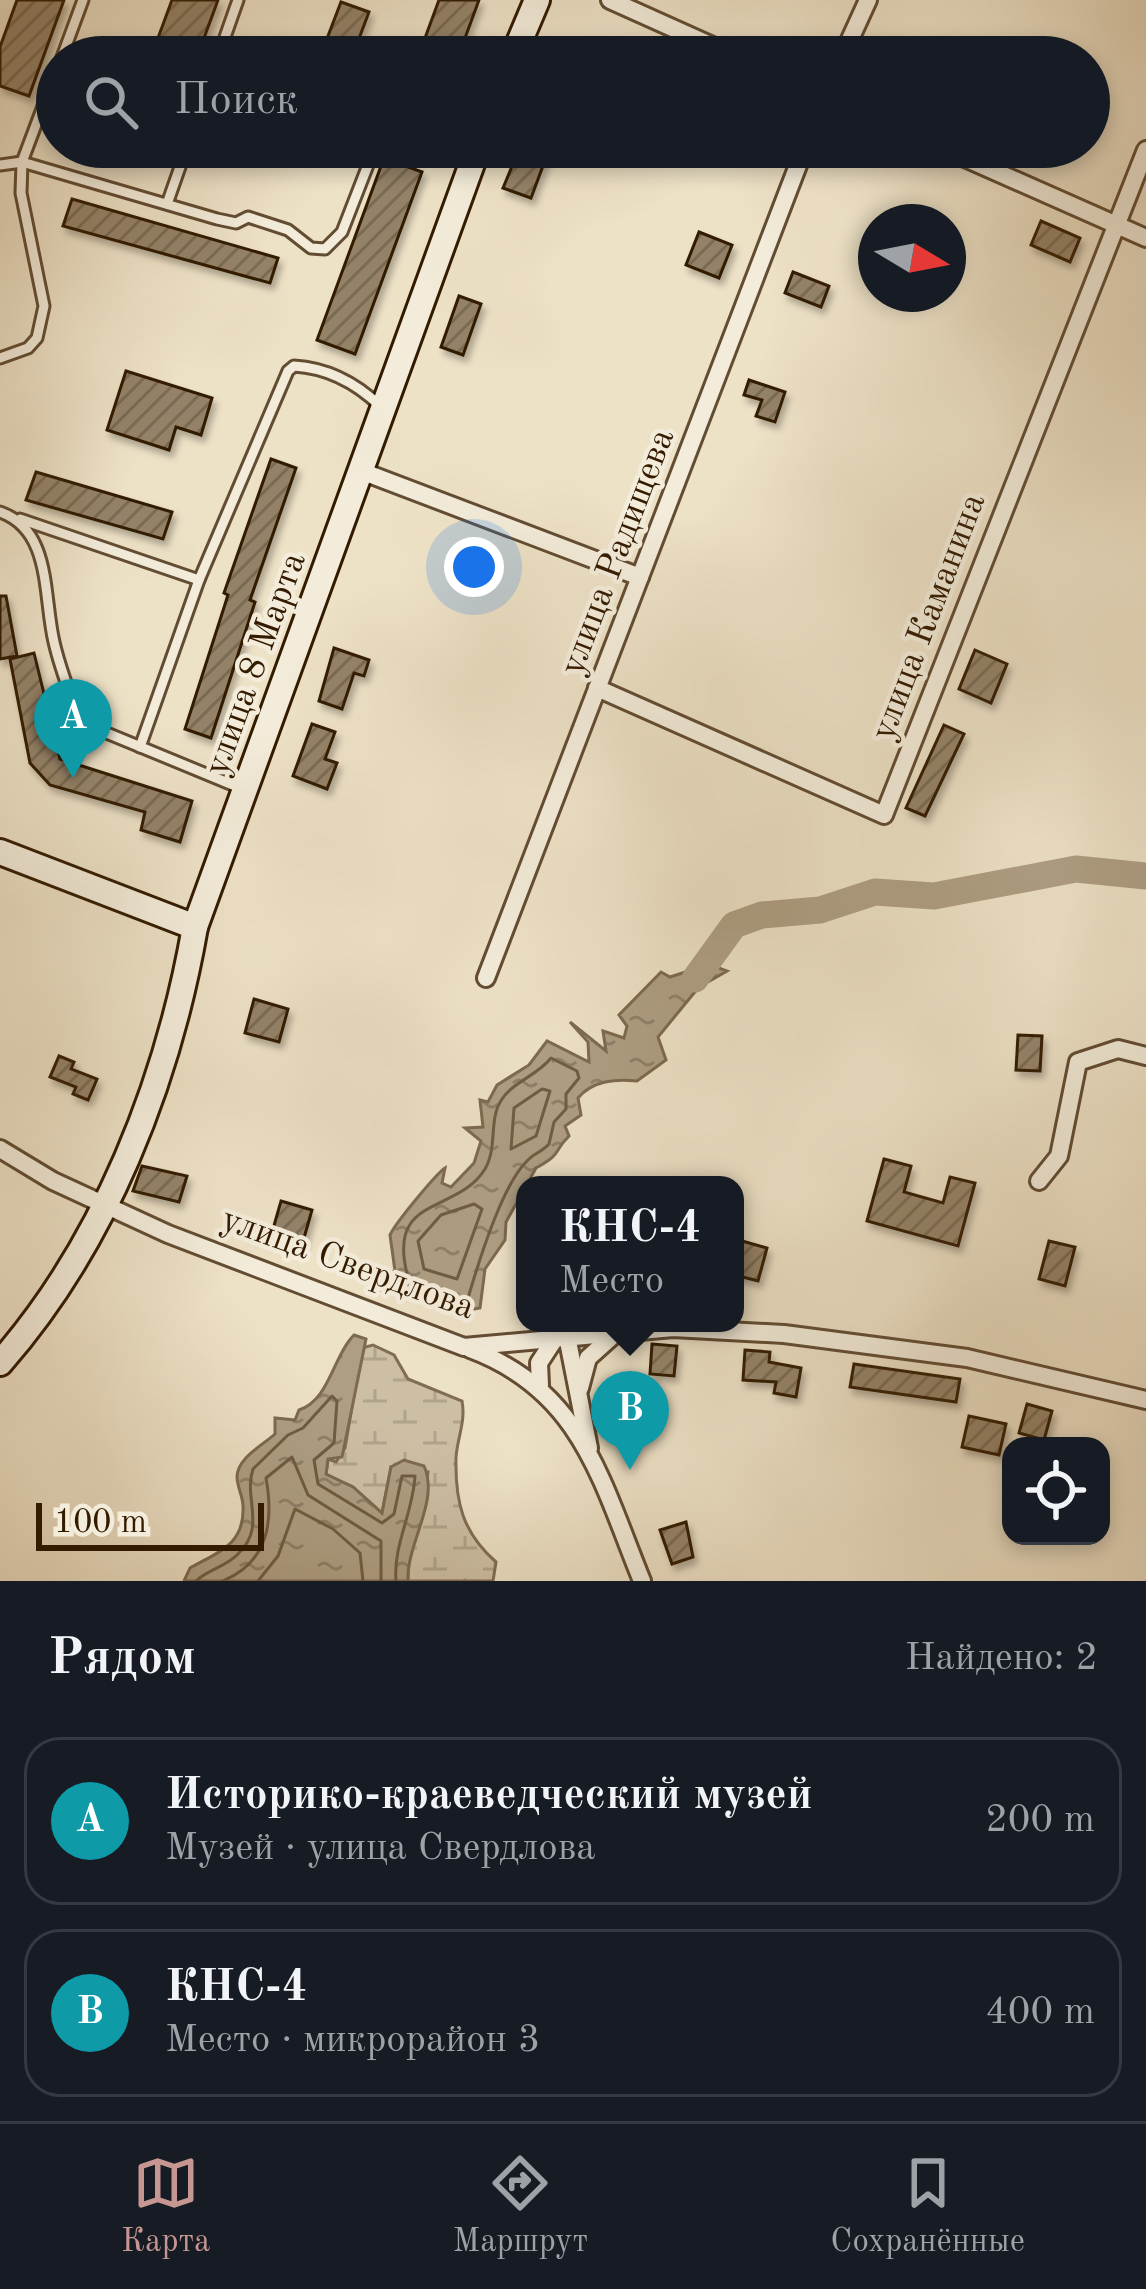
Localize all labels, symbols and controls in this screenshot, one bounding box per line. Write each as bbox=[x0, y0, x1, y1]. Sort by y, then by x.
search box bbox=[36, 36, 1110, 168]
icon: search bbox=[78, 69, 144, 135]
text: Поиск bbox=[174, 79, 298, 124]
north arrow bbox=[858, 204, 966, 312]
street label: улица Радищева bbox=[555, 424, 682, 680]
street label: улица Каманина bbox=[866, 489, 993, 746]
your location bbox=[444, 537, 504, 597]
street label: улица 8 Марта bbox=[200, 548, 314, 781]
pin: A bbox=[34, 679, 112, 778]
popup bbox=[516, 1176, 744, 1332]
street label: улица Свердлова bbox=[216, 1202, 479, 1327]
text: КНС-4 bbox=[559, 1207, 701, 1252]
text: Место bbox=[559, 1262, 664, 1301]
pin: B bbox=[591, 1371, 669, 1470]
map controls bbox=[1002, 1437, 1110, 1545]
button: locate bbox=[1002, 1437, 1110, 1545]
scale bar bbox=[36, 1497, 264, 1550]
text: 100 m bbox=[54, 1507, 147, 1540]
text: Рядом bbox=[48, 1634, 196, 1685]
text: Найдено: 2 bbox=[905, 1639, 1098, 1678]
text: Историко-краеведческий музей bbox=[165, 1774, 813, 1819]
text: A bbox=[75, 1801, 105, 1840]
text: 200 m bbox=[985, 1801, 1095, 1840]
text: Музей · улица Свердлова bbox=[165, 1829, 596, 1868]
text: КНС-4 bbox=[165, 1966, 308, 2011]
text: B bbox=[76, 1993, 104, 2032]
text: 400 m bbox=[985, 1993, 1095, 2032]
text: Место · микрорайон 3 bbox=[165, 2021, 540, 2060]
tab: Карта bbox=[121, 2150, 210, 2263]
tab: Маршрут bbox=[453, 2150, 588, 2263]
tab: Сохранённые bbox=[830, 2150, 1025, 2263]

